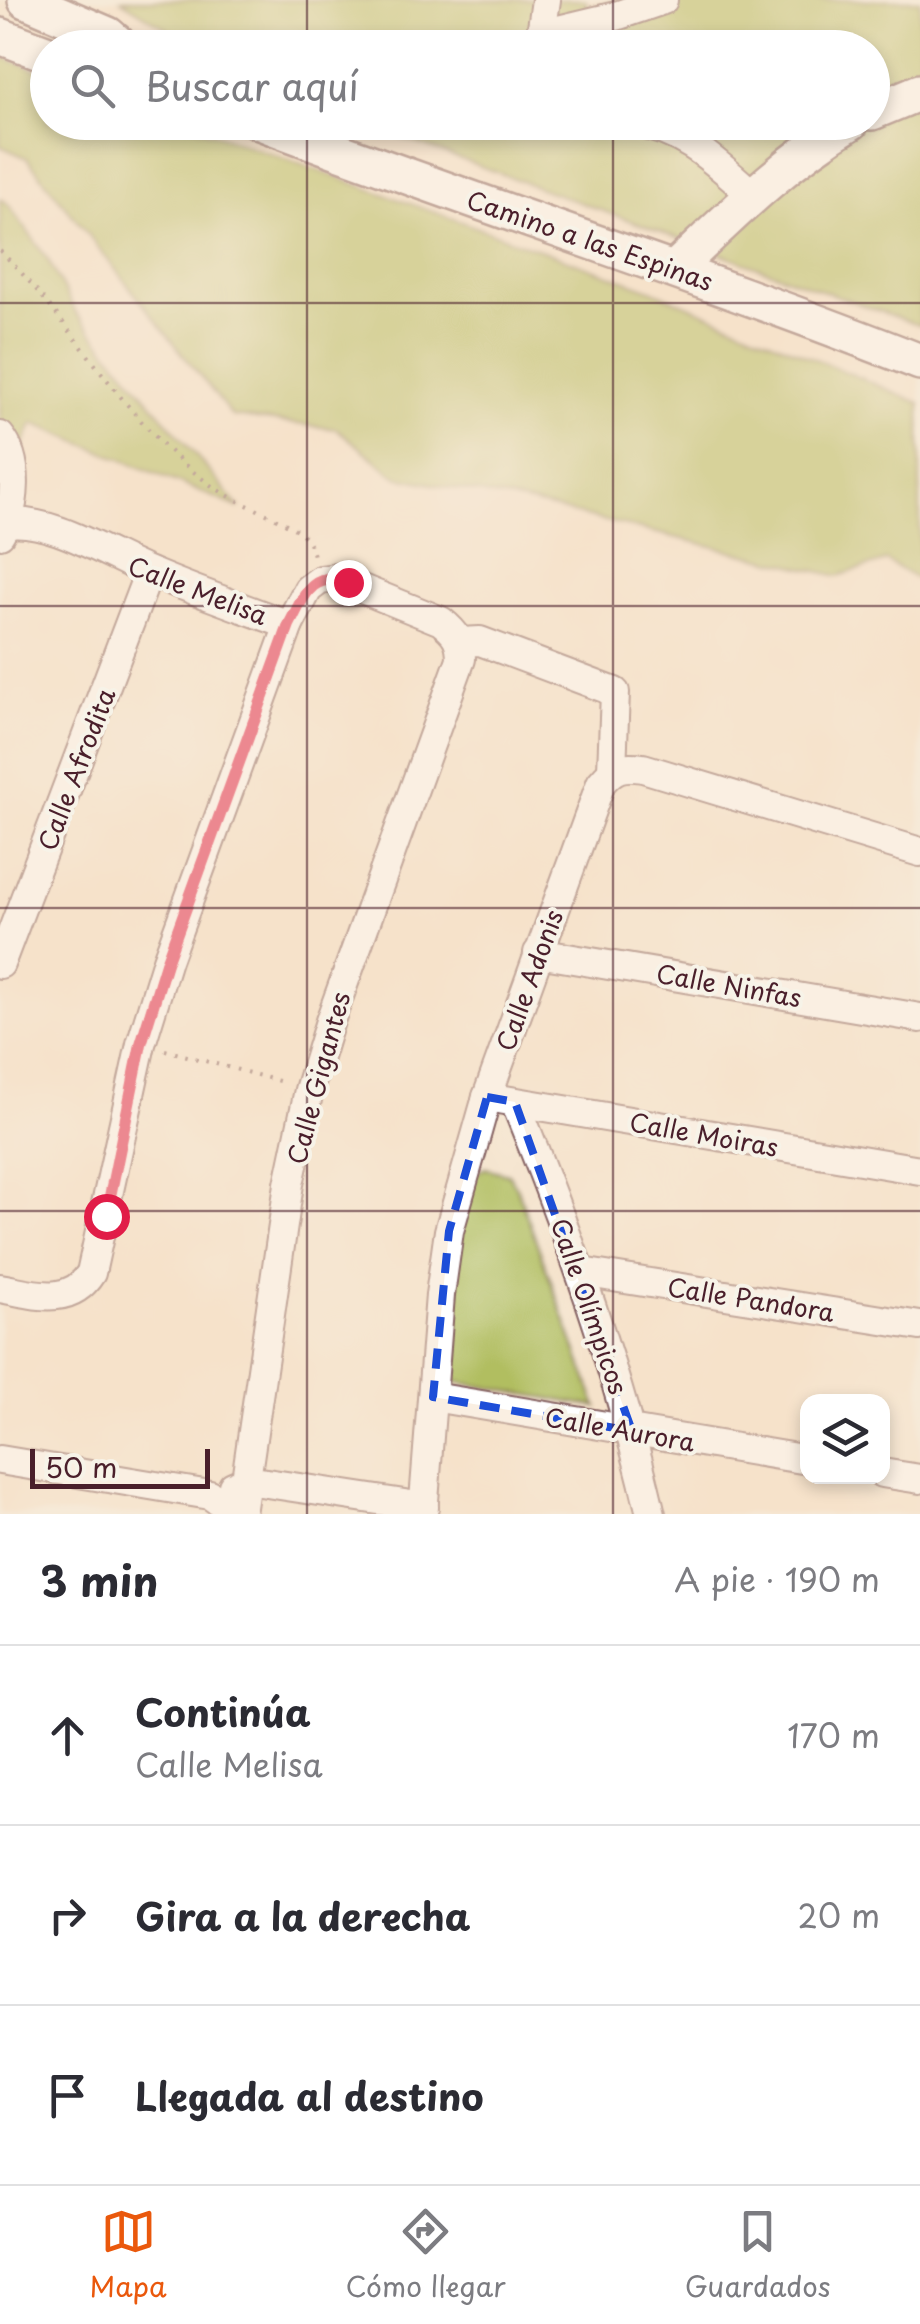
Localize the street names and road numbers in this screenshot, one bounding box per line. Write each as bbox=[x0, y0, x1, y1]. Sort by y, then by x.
street label: Camino a las Espinas bbox=[462, 180, 718, 300]
street label: Calle Melisa bbox=[123, 546, 273, 634]
street label: Calle Afrodita bbox=[28, 682, 124, 856]
street label: Calle Adonis bbox=[486, 904, 572, 1056]
street label: Calle Ninfas bbox=[654, 954, 804, 1016]
street label: Calle Gigantes bbox=[277, 988, 359, 1168]
street label: Calle Moiras bbox=[627, 1102, 781, 1166]
street label: Calle Olímpicos bbox=[542, 1213, 638, 1399]
street label: Calle Pandora bbox=[665, 1267, 838, 1331]
street label: Calle Aurora bbox=[542, 1397, 699, 1461]

